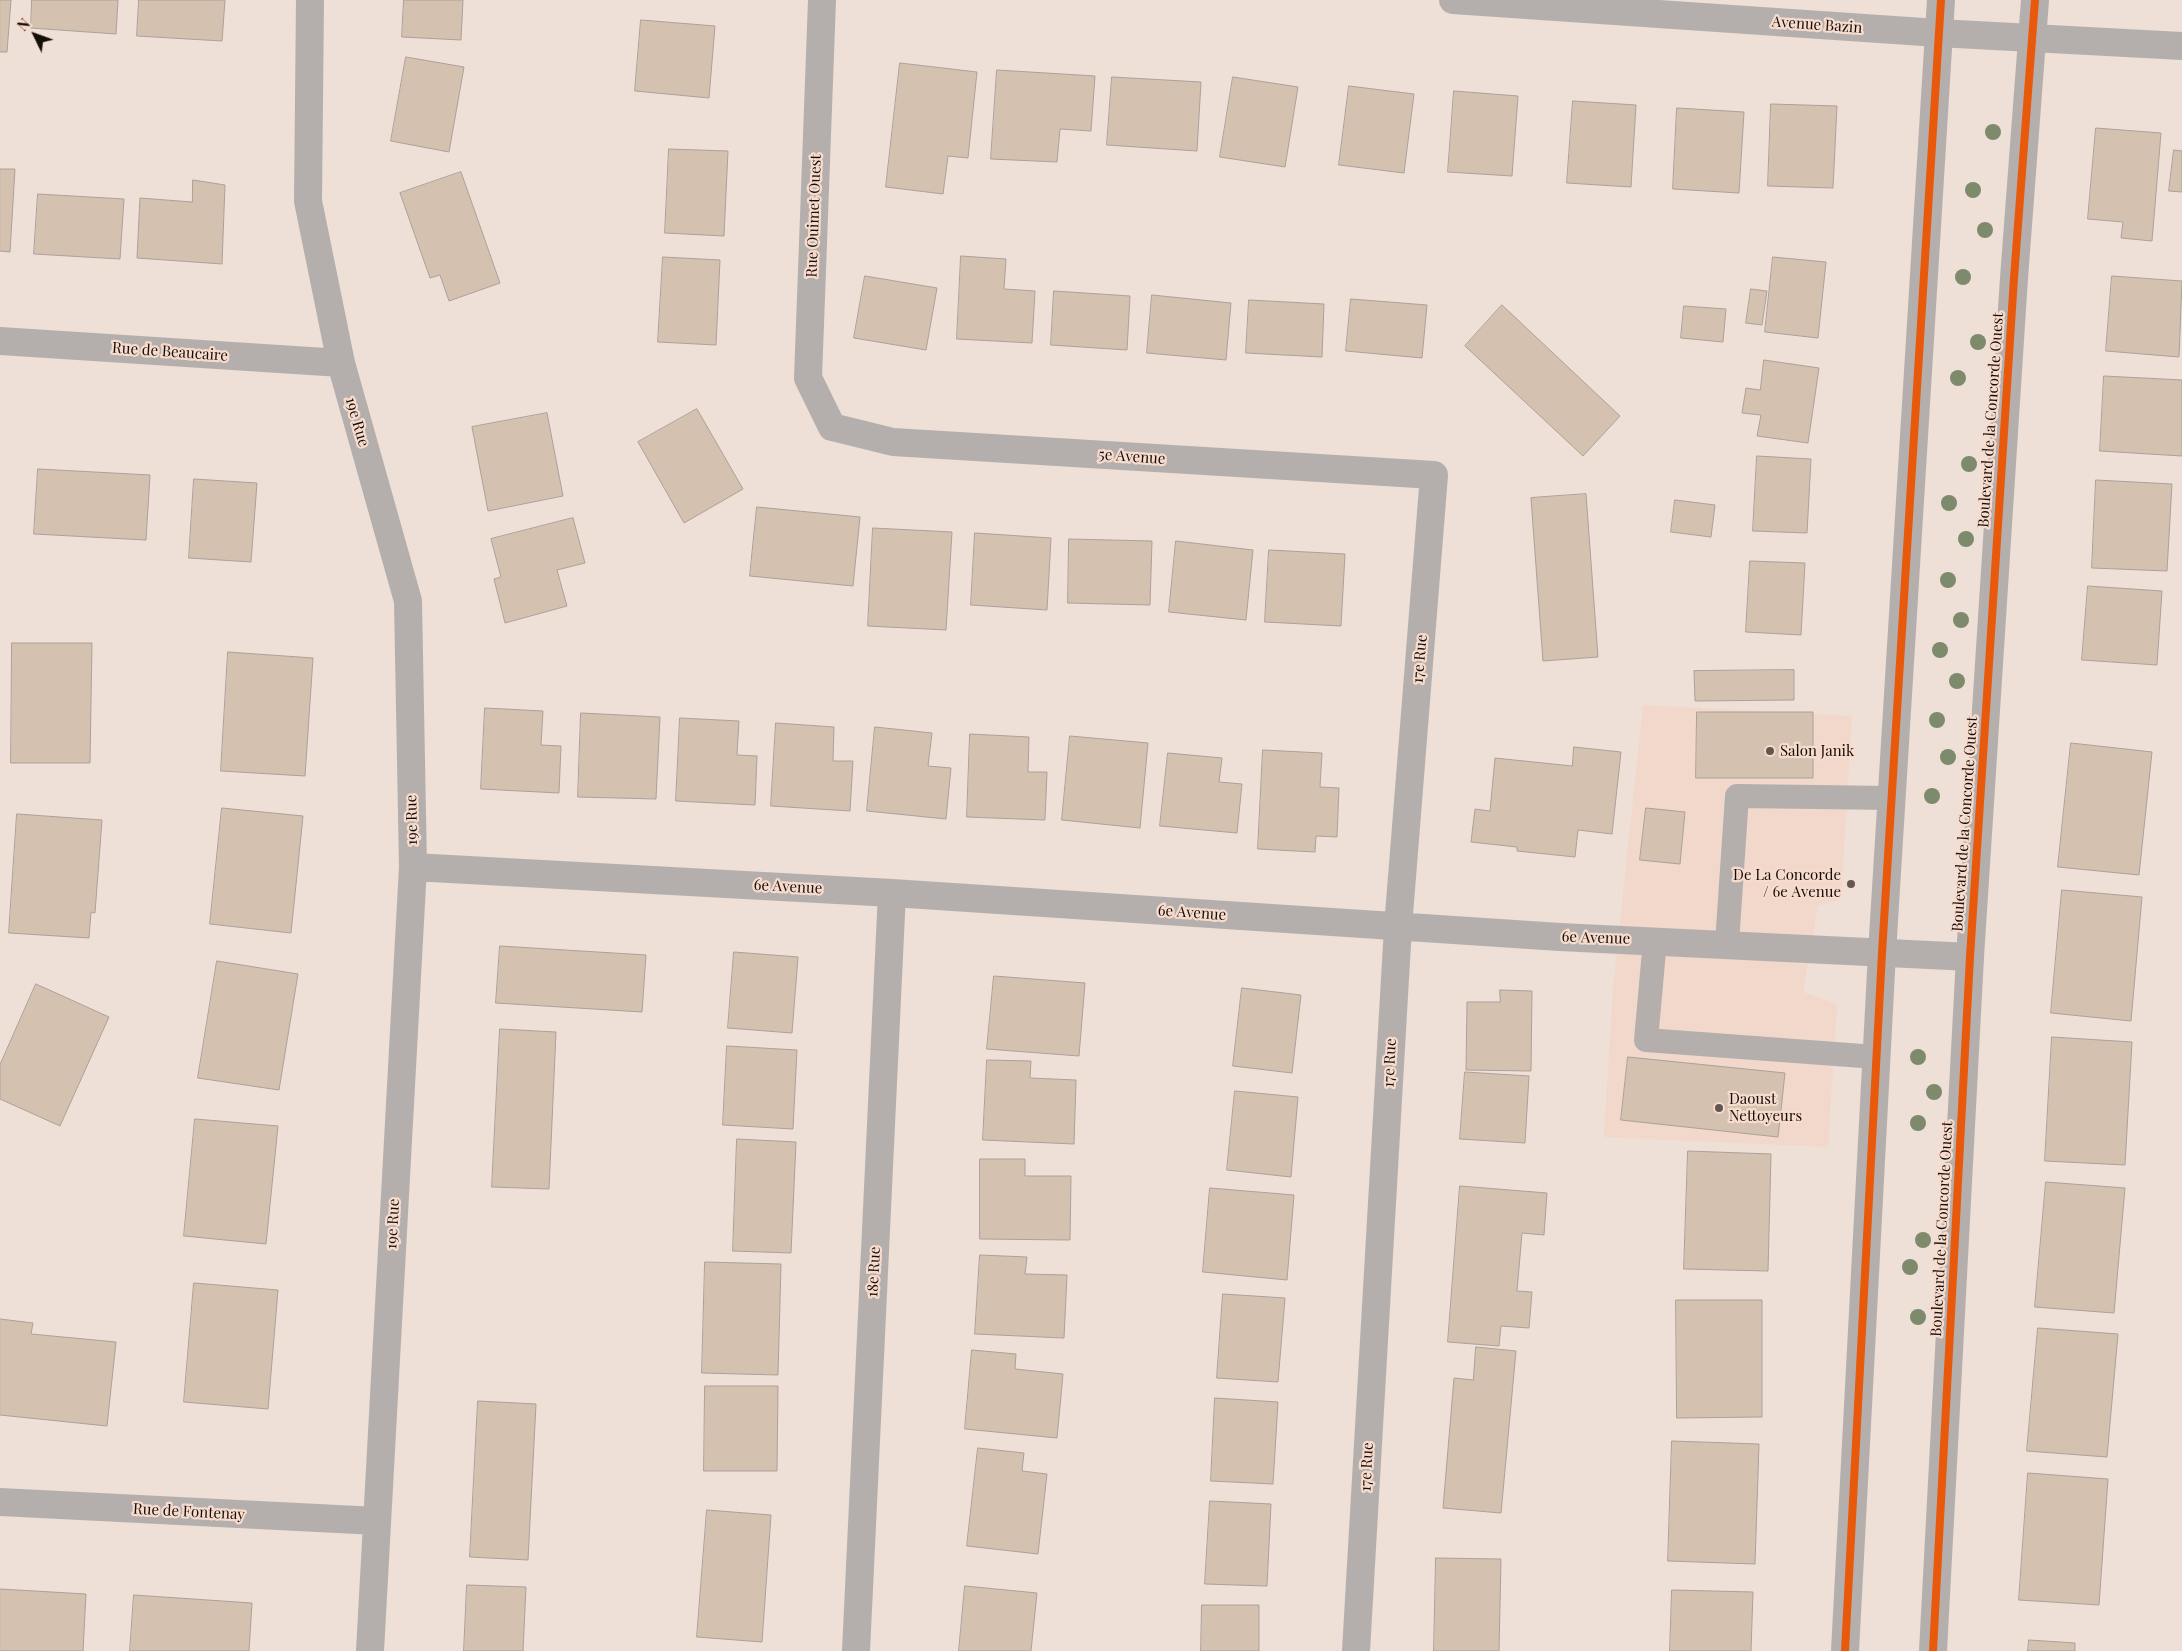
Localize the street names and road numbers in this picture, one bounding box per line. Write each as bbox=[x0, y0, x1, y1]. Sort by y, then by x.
street label: Avenue Bazin bbox=[1771, 13, 1863, 37]
street label: Rue Ouimet Ouest bbox=[803, 154, 825, 278]
street label: Boulevard de la Concorde Ouest bbox=[1974, 312, 2008, 528]
street label: Rue de Beaucaire bbox=[111, 339, 229, 365]
street label: 19e Rue bbox=[341, 395, 373, 449]
street label: 5e Avenue bbox=[1098, 446, 1166, 468]
street label: 17e Rue bbox=[1409, 634, 1431, 684]
street label: Boulevard de la Concorde Ouest bbox=[1948, 716, 1982, 932]
street label: 19e Rue bbox=[403, 795, 421, 845]
street label: 6e Avenue bbox=[753, 876, 823, 898]
street label: 6e Avenue bbox=[1157, 902, 1227, 924]
street label: 6e Avenue bbox=[1561, 928, 1631, 948]
street label: 17e Rue bbox=[1380, 1038, 1400, 1088]
street label: Boulevard de la Concorde Ouest bbox=[1927, 1121, 1957, 1337]
street label: 19e Rue bbox=[383, 1198, 403, 1250]
street label: 18e Rue bbox=[864, 1246, 884, 1298]
street label: 17e Rue bbox=[1357, 1442, 1377, 1492]
street label: Rue de Fontenay bbox=[133, 1500, 245, 1524]

